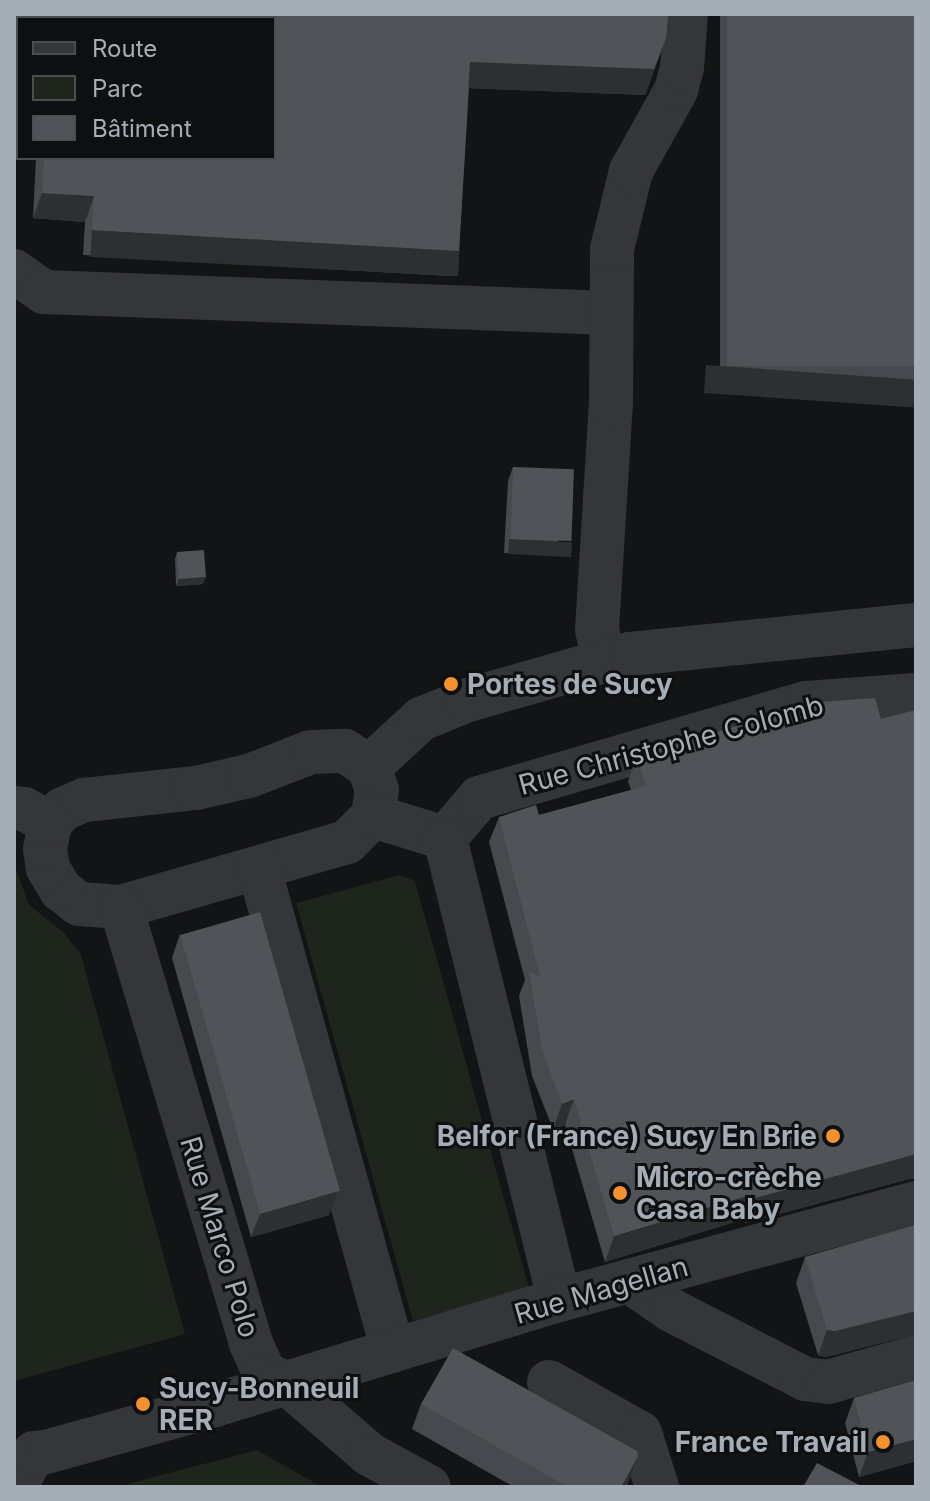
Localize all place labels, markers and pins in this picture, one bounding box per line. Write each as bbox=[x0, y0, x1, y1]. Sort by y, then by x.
place label: Portes de Sucy bbox=[467, 667, 673, 701]
marker: Portes de Sucy bbox=[442, 675, 460, 693]
place label: Belfor (France) Sucy En Brie bbox=[437, 1119, 817, 1153]
marker: Belfor (France) Sucy En Brie bbox=[824, 1127, 842, 1145]
place label: Micro-crèche Casa Baby bbox=[636, 1160, 822, 1226]
marker: Micro-crèche Casa Baby bbox=[611, 1184, 629, 1202]
place label: Sucy-Bonneuil RER bbox=[159, 1371, 359, 1437]
marker: Sucy-Bonneuil RER bbox=[134, 1395, 152, 1413]
place label: France Travail bbox=[675, 1425, 867, 1459]
marker: France Travail bbox=[874, 1433, 892, 1451]

